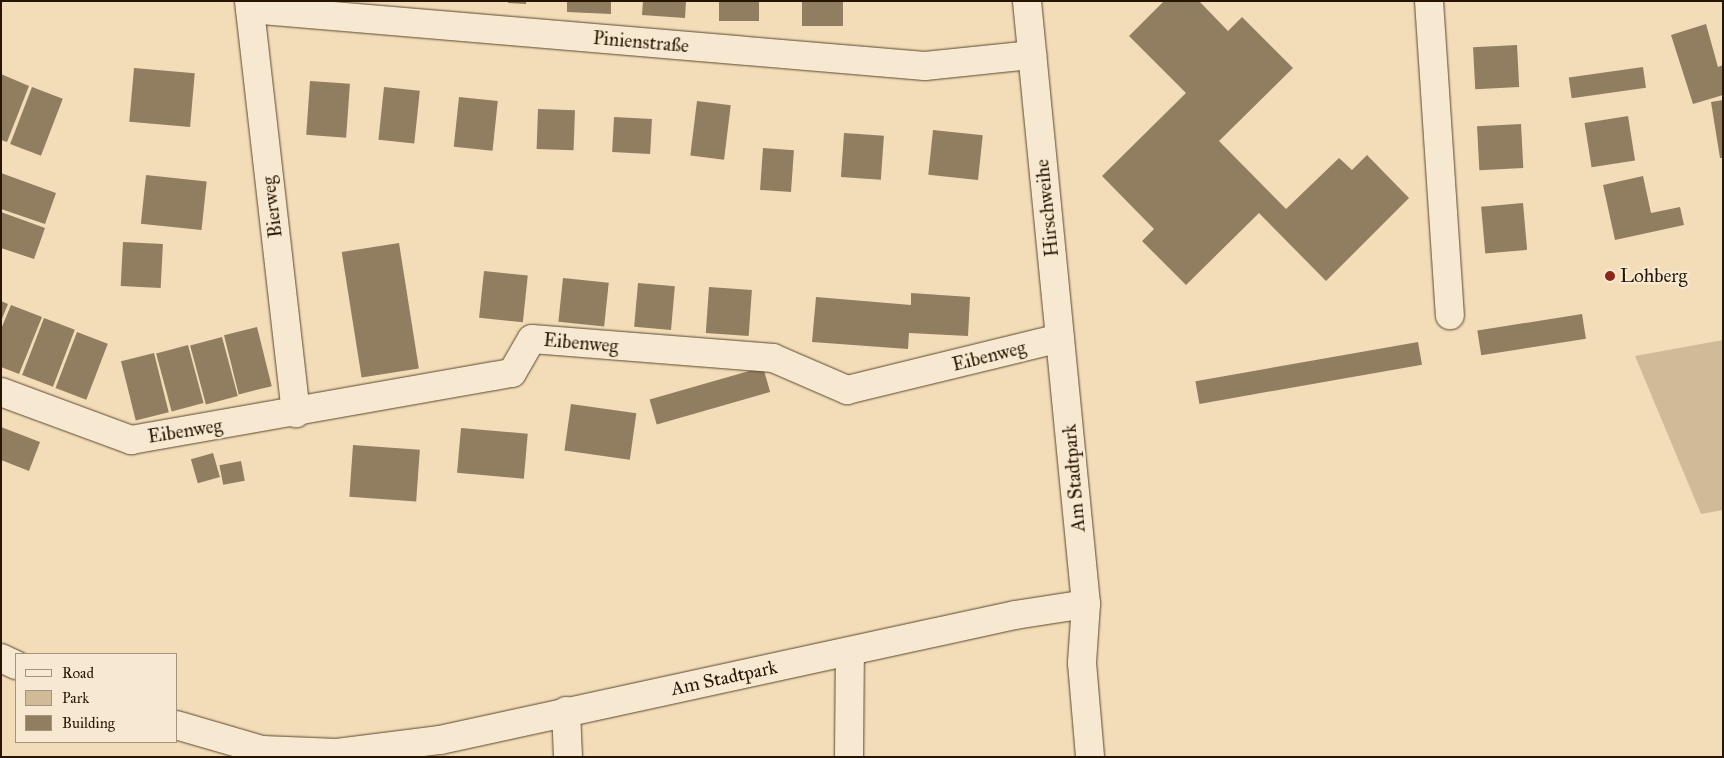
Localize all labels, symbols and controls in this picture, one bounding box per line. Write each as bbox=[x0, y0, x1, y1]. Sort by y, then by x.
street label: Pinienstraße bbox=[592, 26, 690, 58]
street label: Hirschweihe bbox=[1031, 158, 1063, 258]
street label: Bierweg bbox=[257, 175, 287, 239]
place label: Lohberg bbox=[1620, 265, 1687, 287]
marker: Lohberg bbox=[1604, 270, 1616, 282]
street label: Eibenweg bbox=[543, 328, 619, 358]
street label: Eibenweg bbox=[950, 336, 1028, 376]
street label: Eibenweg bbox=[146, 414, 224, 448]
street label: Am Stadtpark bbox=[1058, 423, 1090, 533]
legend bbox=[15, 653, 178, 743]
street label: Am Stadtpark bbox=[669, 656, 779, 700]
text: Road bbox=[62, 664, 94, 682]
text: Park bbox=[62, 689, 89, 707]
text: Building bbox=[62, 714, 115, 732]

